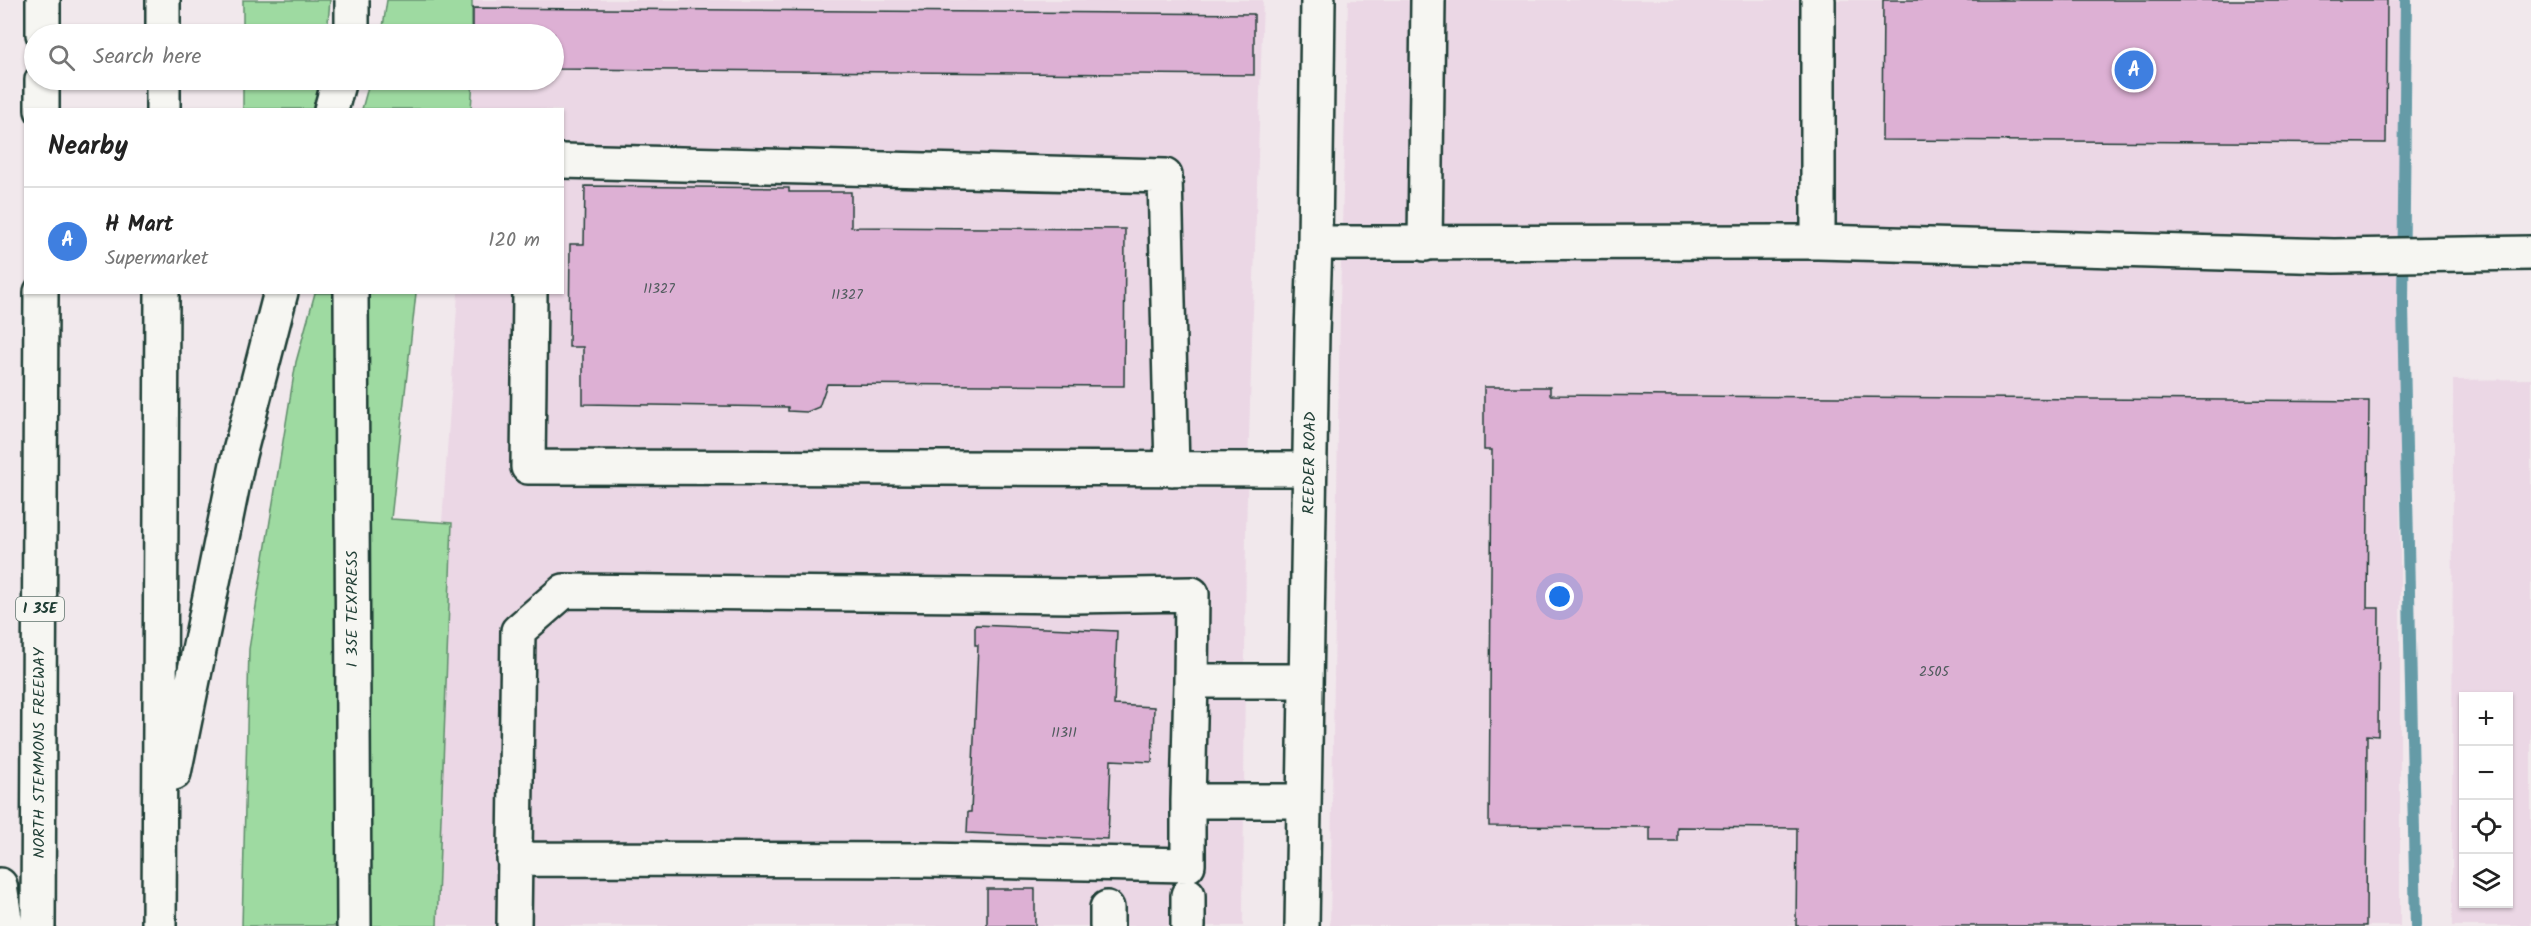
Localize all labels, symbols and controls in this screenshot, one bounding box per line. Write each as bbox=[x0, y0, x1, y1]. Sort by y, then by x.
search box bbox=[24, 24, 564, 90]
text: Search here bbox=[93, 40, 201, 75]
icon: search bbox=[45, 41, 78, 74]
pin: A bbox=[2114, 48, 2154, 92]
text: Nearby bbox=[48, 126, 128, 168]
text: H Mart bbox=[105, 208, 174, 243]
text: A bbox=[61, 225, 74, 257]
text: 120 m bbox=[488, 225, 540, 257]
text: Supermarket bbox=[105, 243, 208, 275]
house number: 11327 bbox=[643, 278, 675, 300]
house number: 11327 bbox=[831, 284, 863, 306]
street label: REEDER ROAD bbox=[1297, 411, 1323, 515]
street label: I 35E TEXPRESS bbox=[340, 550, 365, 668]
your location bbox=[1545, 582, 1574, 611]
road number: I 35E bbox=[16, 597, 64, 621]
street label: NORTH STEMMONS FREEWAY bbox=[27, 647, 52, 858]
house number: 2505 bbox=[1919, 661, 1951, 683]
map controls bbox=[2459, 692, 2513, 908]
button: + bbox=[2459, 692, 2513, 746]
house number: 11311 bbox=[1051, 722, 1077, 744]
button: − bbox=[2459, 746, 2513, 800]
button: locate bbox=[2459, 800, 2513, 854]
button: layers bbox=[2459, 854, 2513, 908]

